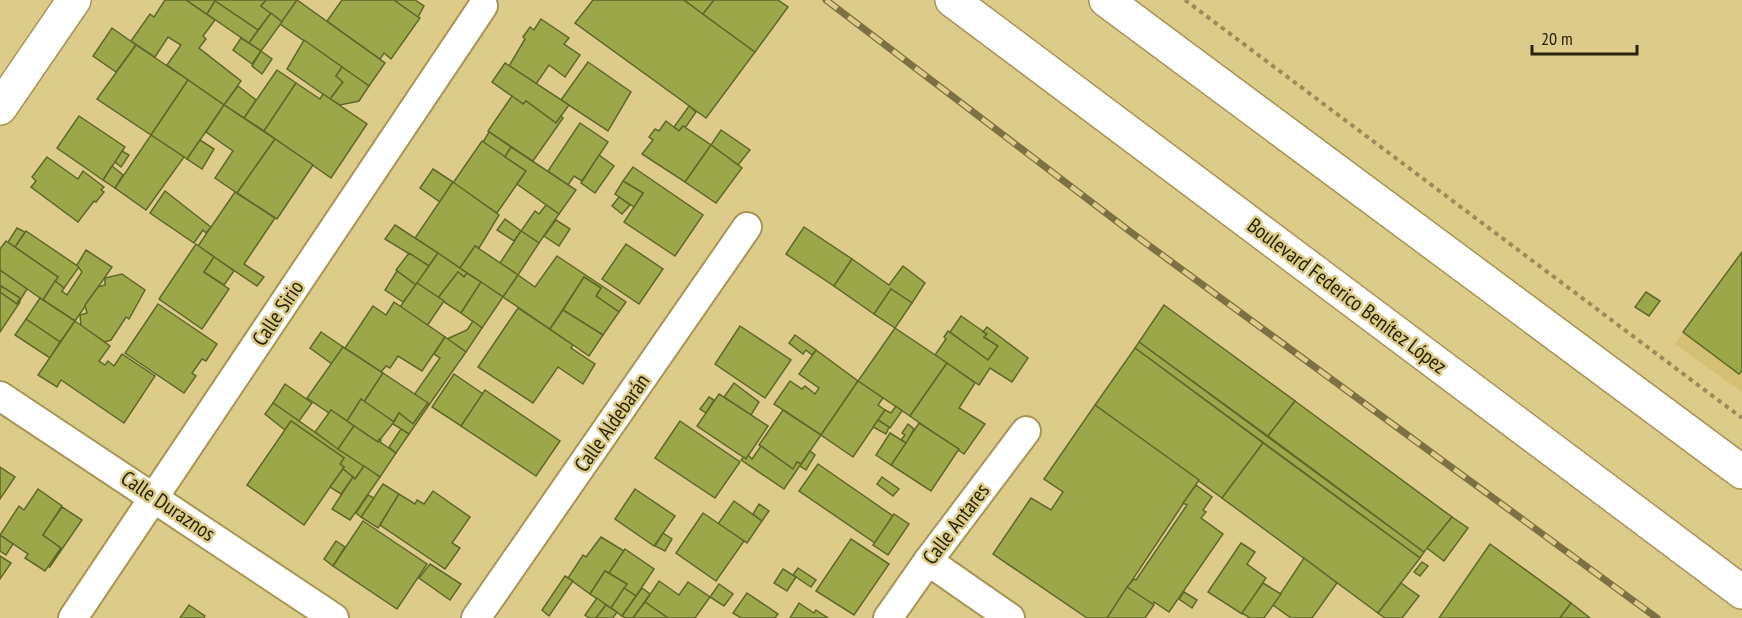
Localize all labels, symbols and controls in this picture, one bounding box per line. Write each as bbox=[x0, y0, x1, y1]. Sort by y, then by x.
scale bar bbox=[1532, 18, 1637, 56]
text: 20 m bbox=[1541, 27, 1573, 50]
street label: Boulevard Federico Benítez López bbox=[1242, 212, 1453, 380]
street label: Calle Sirio bbox=[246, 275, 309, 351]
street label: Calle Aldebarán bbox=[568, 368, 655, 477]
street label: Calle Duraznos bbox=[116, 464, 221, 547]
street label: Calle Antares bbox=[916, 478, 995, 570]

